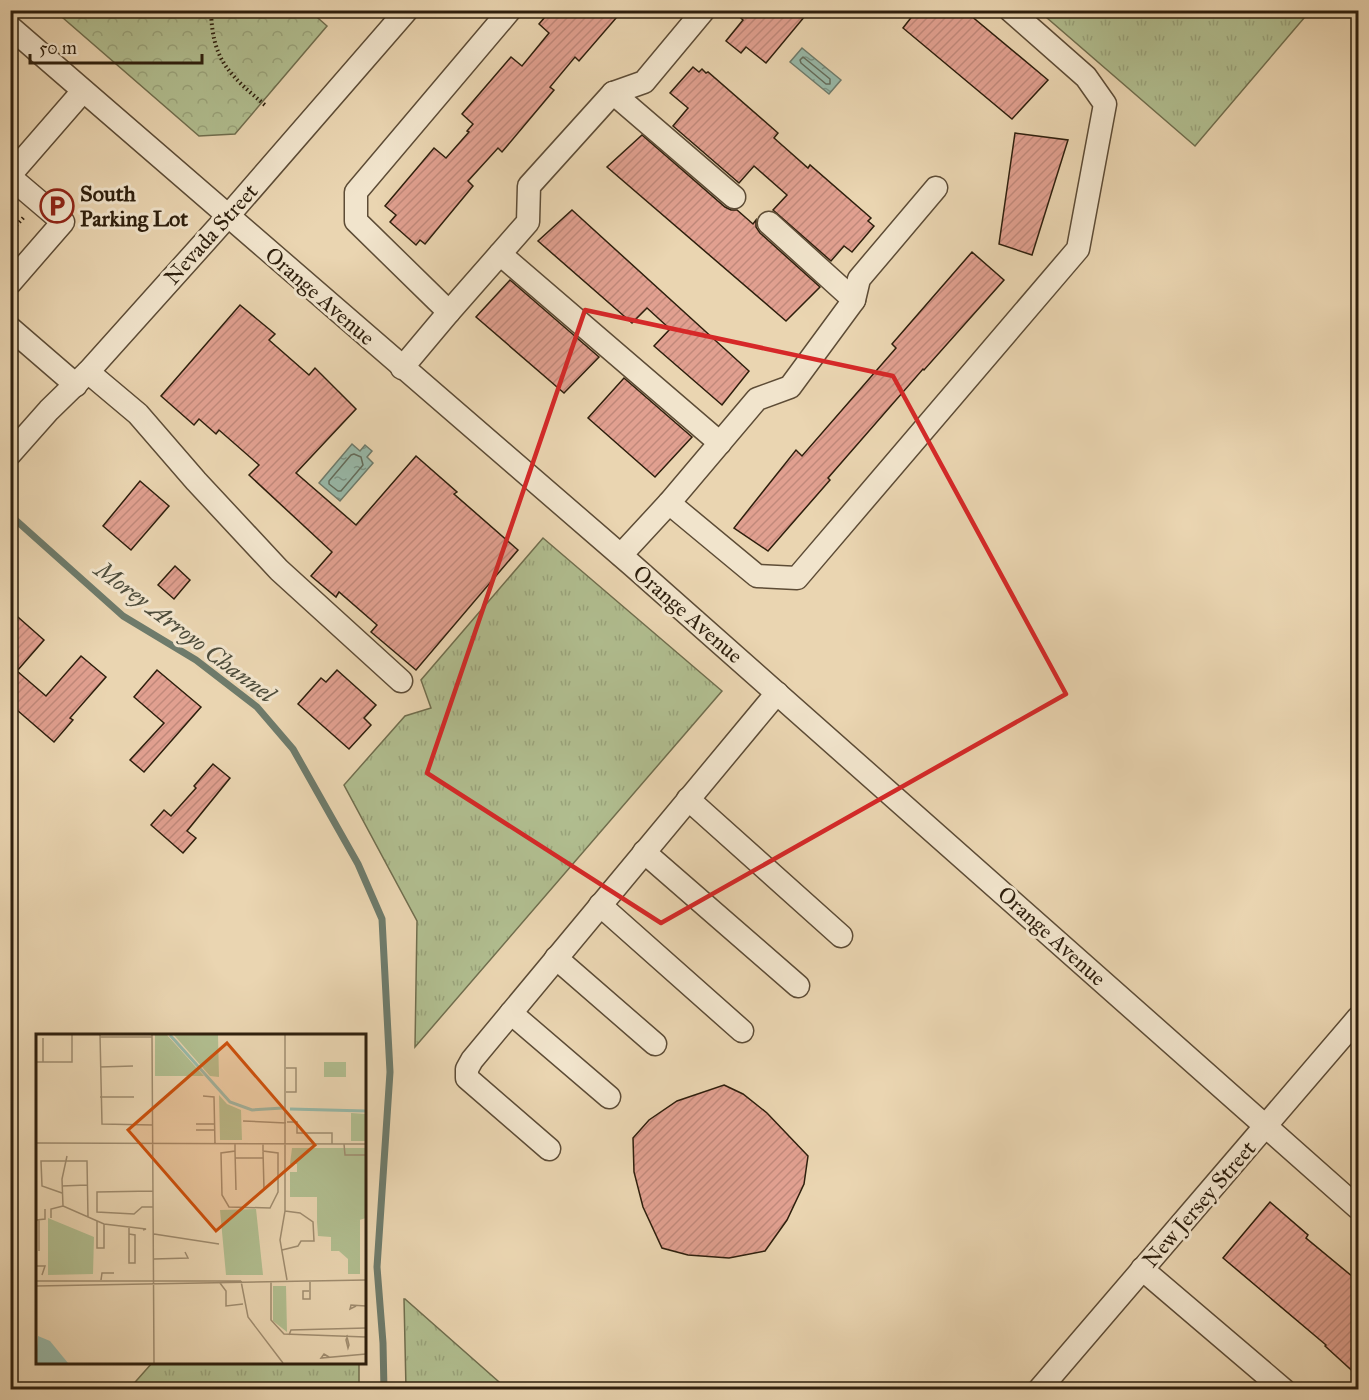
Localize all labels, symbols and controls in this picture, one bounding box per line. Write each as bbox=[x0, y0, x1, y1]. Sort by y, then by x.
scale bar bbox=[30, 27, 202, 65]
text: 50 m bbox=[39, 37, 77, 59]
street label: Nevada Street bbox=[159, 178, 264, 290]
place label: South Parking Lot bbox=[80, 180, 188, 232]
parking icon: South Parking Lot bbox=[39, 188, 75, 224]
street label: Orange Avenue bbox=[260, 241, 380, 351]
water label: Morey Arroyo Channel bbox=[88, 553, 283, 711]
street label: Orange Avenue bbox=[628, 559, 748, 669]
street label: Orange Avenue bbox=[992, 880, 1112, 992]
inset map bbox=[36, 1034, 366, 1364]
street label: New Jersey Street bbox=[1137, 1135, 1262, 1273]

